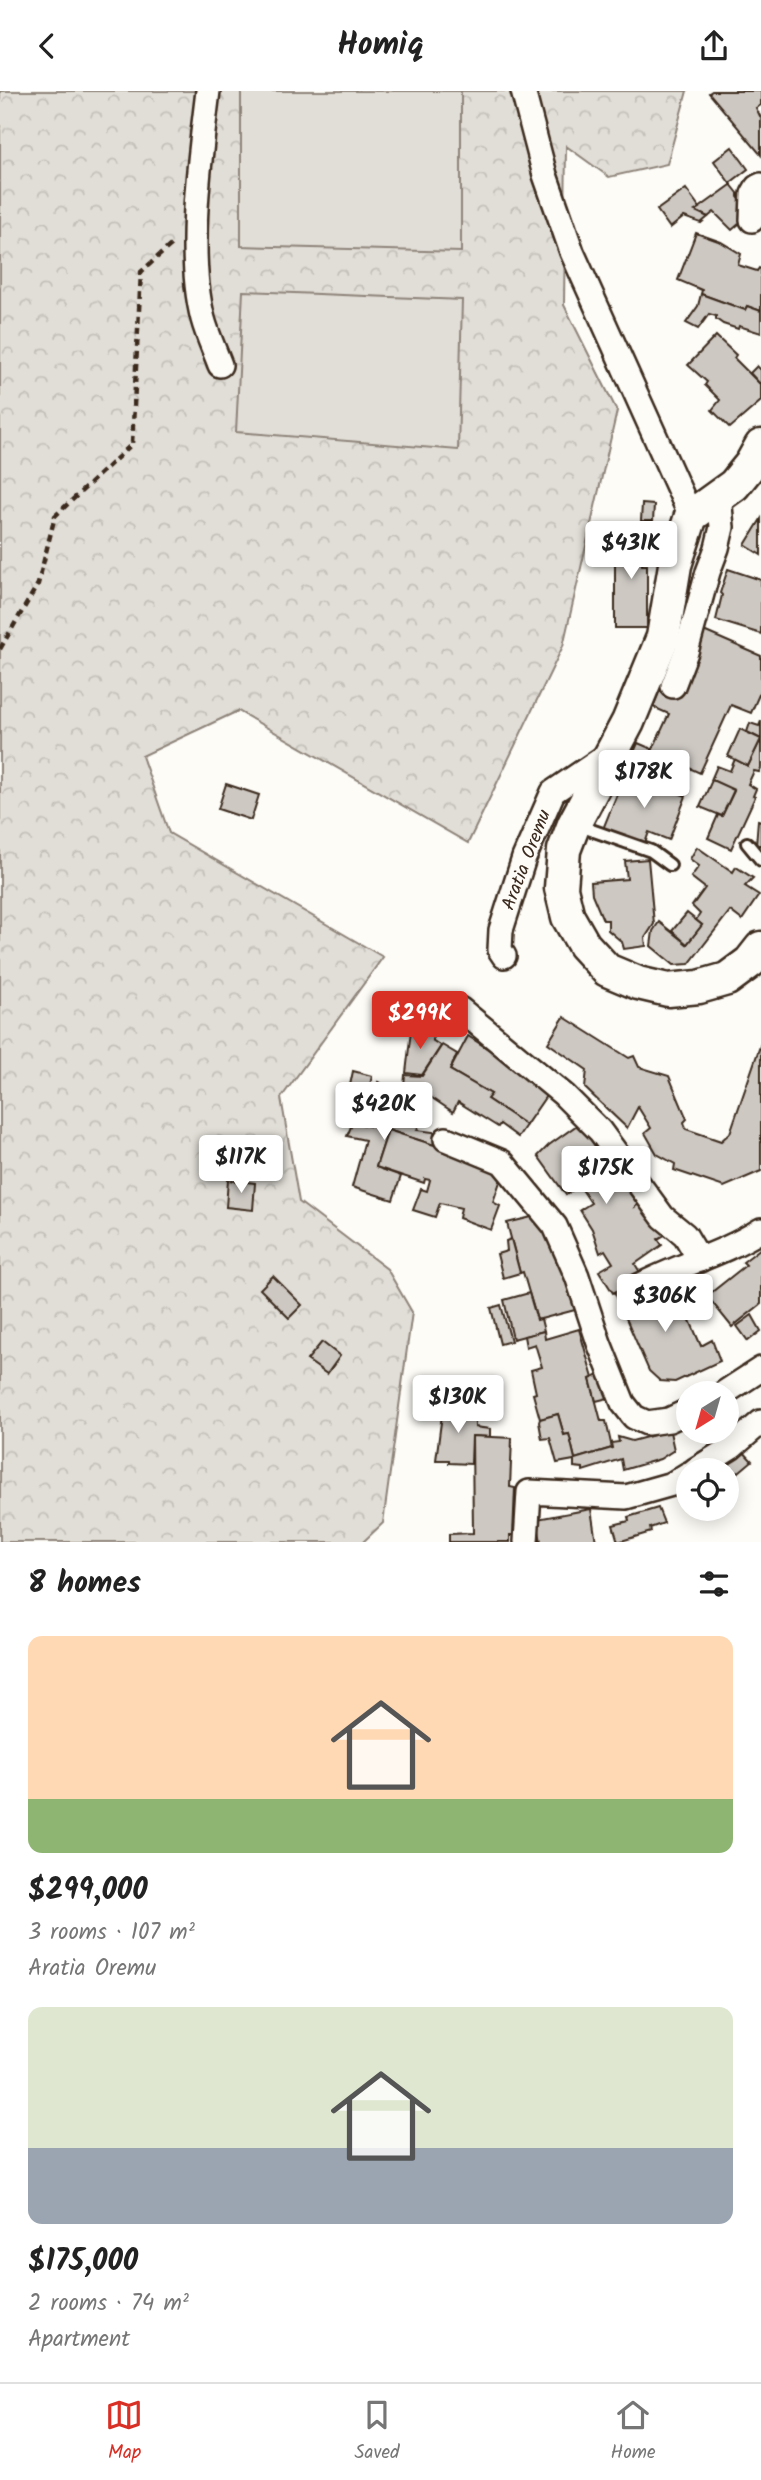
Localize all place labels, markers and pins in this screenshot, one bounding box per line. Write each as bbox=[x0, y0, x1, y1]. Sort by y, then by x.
pin: $431K bbox=[582, 521, 680, 581]
pin: $178K bbox=[595, 751, 693, 810]
pin: $299K bbox=[371, 991, 469, 1051]
pin: $420K bbox=[335, 1083, 433, 1142]
pin: $117K bbox=[192, 1135, 290, 1195]
pin: $175K bbox=[557, 1147, 655, 1206]
pin: $306K bbox=[616, 1275, 714, 1334]
pin: $130K bbox=[409, 1375, 507, 1435]

